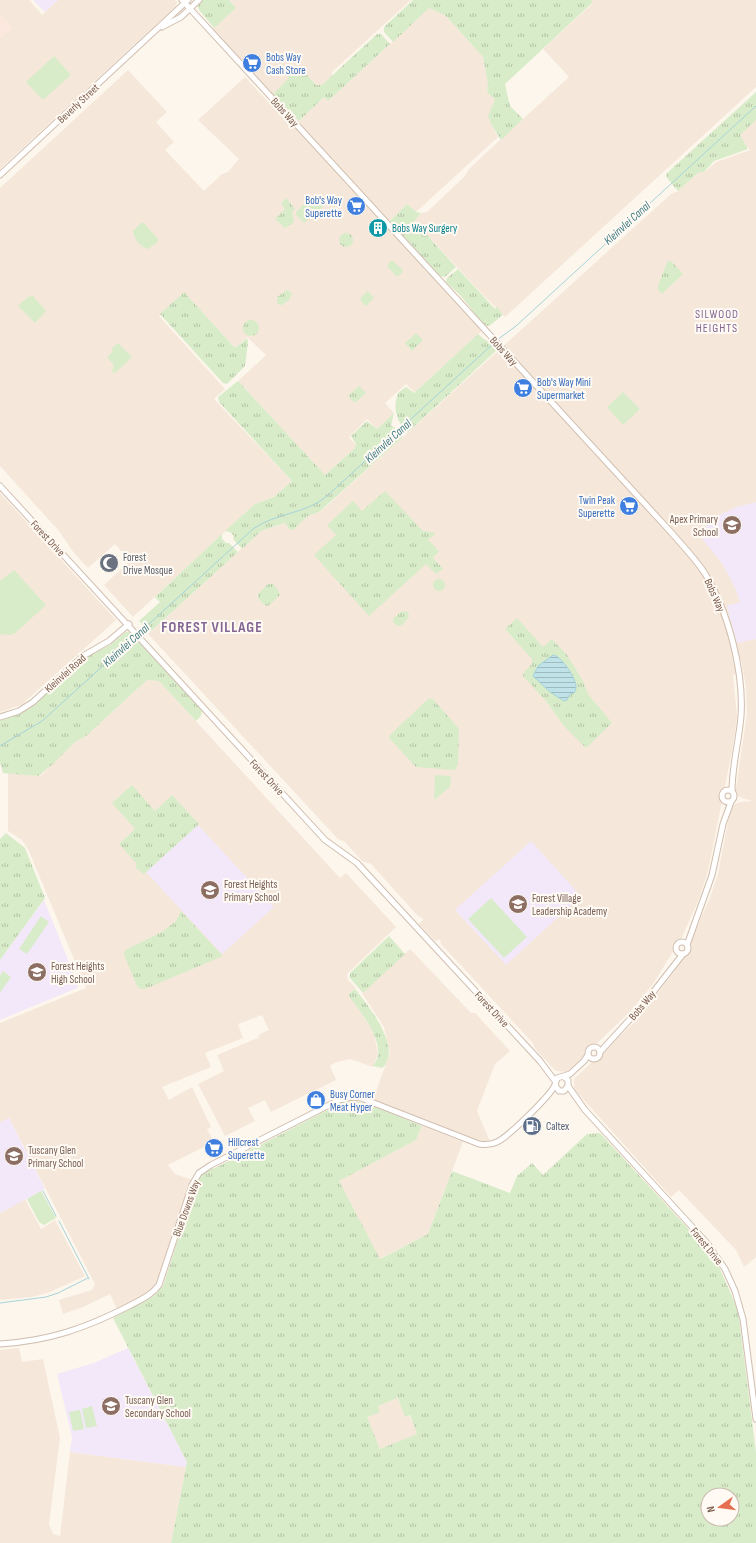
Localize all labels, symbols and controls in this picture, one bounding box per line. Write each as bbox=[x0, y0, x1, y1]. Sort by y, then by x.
place label: Bobs Way Cash Store bbox=[266, 51, 306, 77]
supermarket icon: Bobs Way Cash Store bbox=[241, 52, 263, 74]
street label: Beverly Street bbox=[55, 80, 102, 126]
street label: Bobs Way bbox=[268, 95, 302, 130]
place label: Bob's Way Superette bbox=[305, 194, 343, 220]
supermarket icon: Bob's Way Superette bbox=[345, 195, 367, 217]
water label: Kleinvlei Canal bbox=[601, 198, 654, 248]
building icon: Bobs Way Surgery bbox=[367, 217, 389, 239]
place label: Bobs Way Surgery bbox=[392, 222, 458, 235]
district label: SILWOOD HEIGHTS bbox=[695, 307, 739, 336]
street label: Bobs Way bbox=[487, 334, 521, 369]
place label: Bob's Way Mini Supermarket bbox=[537, 376, 591, 402]
supermarket icon: Bob's Way Mini Supermarket bbox=[512, 377, 534, 399]
water label: Kleinvlei Canal bbox=[362, 416, 415, 466]
place label: Twin Peak Superette bbox=[578, 494, 616, 520]
supermarket icon: Twin Peak Superette bbox=[618, 495, 640, 517]
place label: Apex Primary School bbox=[669, 513, 719, 539]
school or university icon: Apex Primary School bbox=[721, 514, 743, 536]
street label: Forest Drive bbox=[28, 518, 67, 559]
place label: Forest Drive Mosque bbox=[123, 551, 173, 577]
mosque icon: Forest Drive Mosque bbox=[98, 552, 120, 574]
street label: Bobs Way bbox=[701, 577, 728, 615]
district label: FOREST VILLAGE bbox=[161, 618, 263, 637]
water label: Kleinvlei Canal bbox=[100, 620, 153, 670]
street label: Kleinvlei Road bbox=[42, 651, 89, 695]
street label: Forest Drive bbox=[247, 757, 286, 798]
place label: Forest Heights Primary School bbox=[224, 878, 279, 904]
school or university icon: Forest Heights Primary School bbox=[199, 879, 221, 901]
place label: Forest Village Leadership Academy bbox=[532, 892, 608, 918]
school or university icon: Forest Village Leadership Academy bbox=[507, 893, 529, 915]
place label: Forest Heights High School bbox=[51, 960, 105, 986]
school or university icon: Forest Heights High School bbox=[26, 961, 48, 983]
street label: Bobs Way bbox=[626, 987, 659, 1023]
street label: Forest Drive bbox=[472, 989, 511, 1030]
place label: Busy Corner Meat Hyper bbox=[330, 1088, 375, 1114]
shop icon: Busy Corner Meat Hyper bbox=[305, 1089, 327, 1111]
fuel station icon: Caltex bbox=[521, 1115, 543, 1137]
place label: Caltex bbox=[546, 1120, 569, 1133]
place label: Hillcrest Superette bbox=[228, 1136, 265, 1162]
supermarket icon: Hillcrest Superette bbox=[203, 1137, 225, 1159]
place label: Tuscany Glen Primary School bbox=[28, 1144, 83, 1170]
school or university icon: Tuscany Glen Primary School bbox=[3, 1145, 25, 1167]
street label: Blue Downs Way bbox=[170, 1177, 203, 1238]
street label: Forest Drive bbox=[688, 1225, 726, 1268]
place label: Tuscany Glen Secondary School bbox=[125, 1394, 191, 1420]
school or university icon: Tuscany Glen Secondary School bbox=[100, 1395, 122, 1417]
north arrow bbox=[700, 1487, 740, 1527]
text: N bbox=[704, 1505, 718, 1514]

